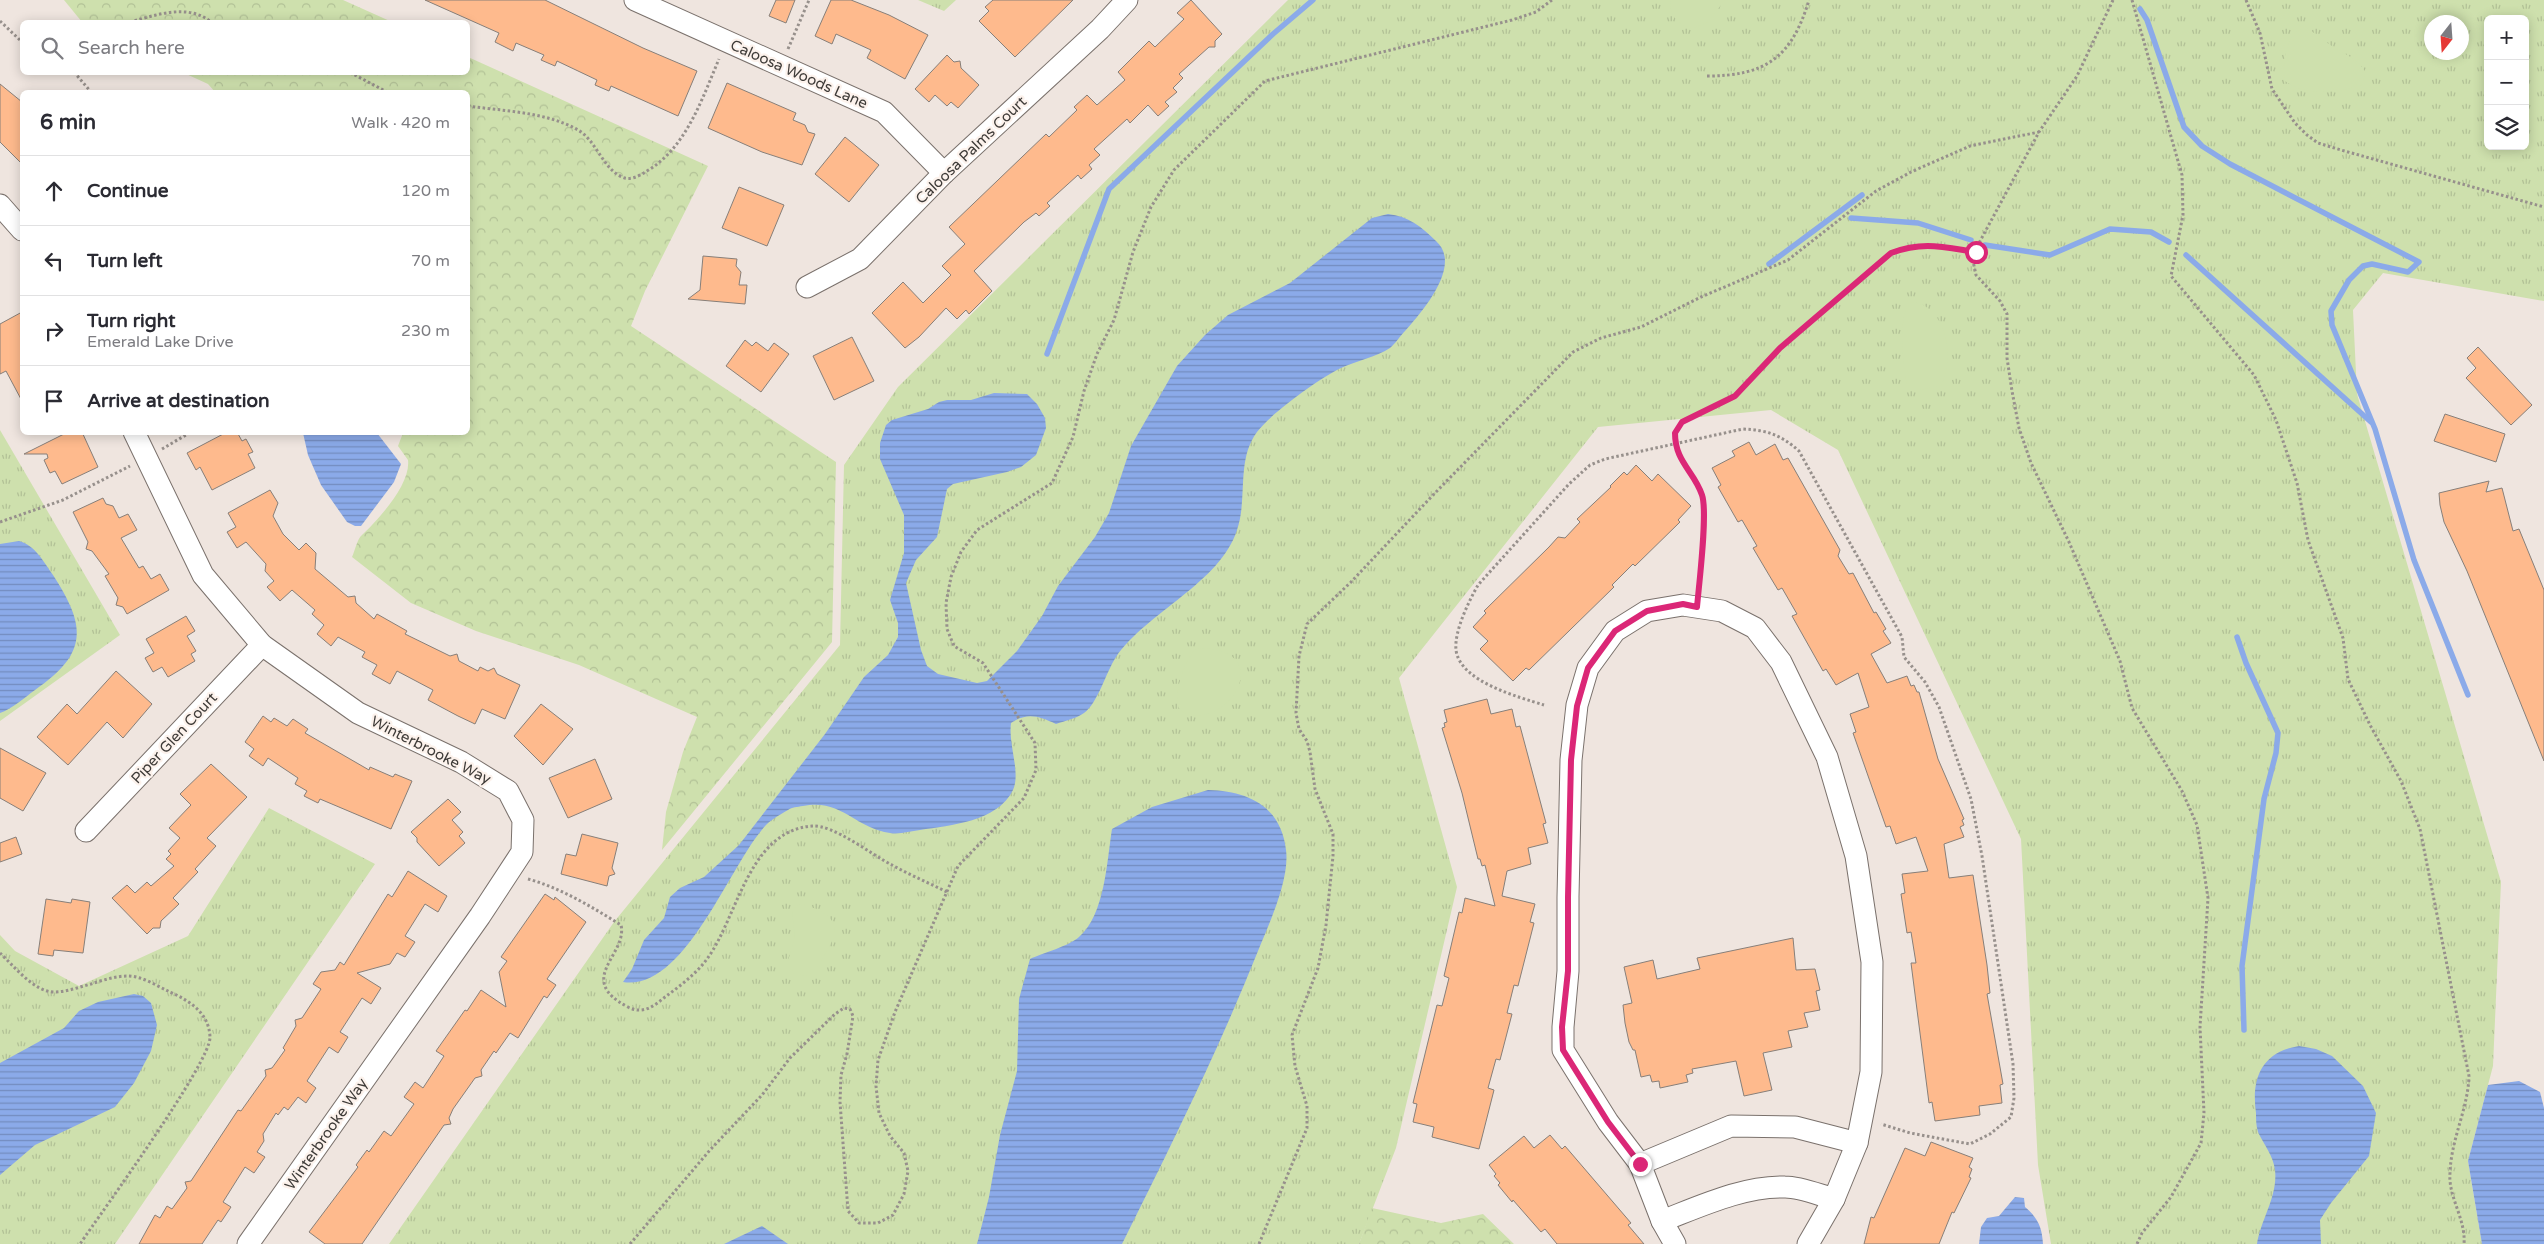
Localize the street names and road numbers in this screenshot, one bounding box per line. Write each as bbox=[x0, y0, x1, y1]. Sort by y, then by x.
street label: Caloosa Woods Lane bbox=[728, 36, 870, 112]
street label: Caloosa Palms Court bbox=[912, 92, 1030, 208]
street label: Piper Glen Court bbox=[127, 689, 221, 787]
street label: Winterbrooke Way bbox=[368, 712, 494, 788]
street label: Winterbrooke Way bbox=[281, 1075, 371, 1193]

